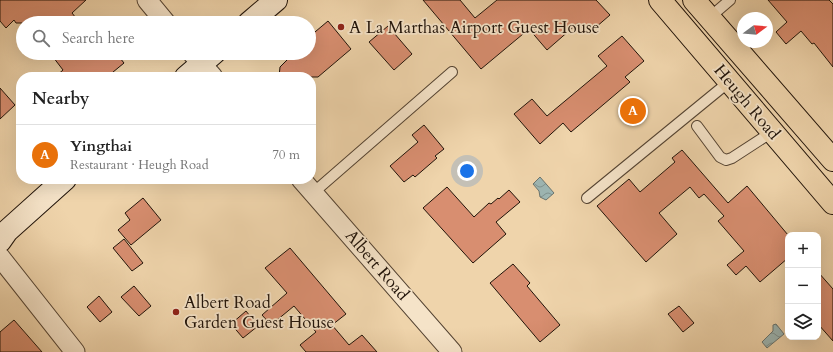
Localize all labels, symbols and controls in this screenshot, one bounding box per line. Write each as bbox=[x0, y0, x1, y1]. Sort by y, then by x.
north arrow bbox=[737, 12, 773, 48]
search box bbox=[16, 16, 316, 60]
place label: A La Marthas Airport Guest House bbox=[349, 16, 599, 39]
marker: A La Marthas Airport Guest House bbox=[336, 22, 346, 32]
icon: search bbox=[30, 27, 52, 49]
text: Search here bbox=[62, 28, 135, 48]
street label: Heugh Road bbox=[709, 59, 785, 145]
text: Nearby bbox=[32, 87, 89, 110]
pin: A bbox=[620, 96, 646, 126]
text: Yingthai bbox=[70, 136, 132, 156]
text: A bbox=[40, 146, 50, 164]
text: 70 m bbox=[272, 146, 300, 164]
text: Restaurant · Heugh Road bbox=[70, 156, 209, 174]
your location bbox=[457, 161, 477, 181]
street label: Albert Road bbox=[340, 225, 414, 305]
map controls bbox=[785, 232, 821, 340]
button: + bbox=[785, 232, 821, 268]
button: − bbox=[785, 268, 821, 304]
place label: Albert Road Garden Guest House bbox=[184, 291, 334, 334]
button: layers bbox=[785, 304, 821, 340]
marker: Albert Road Garden Guest House bbox=[171, 307, 181, 317]

